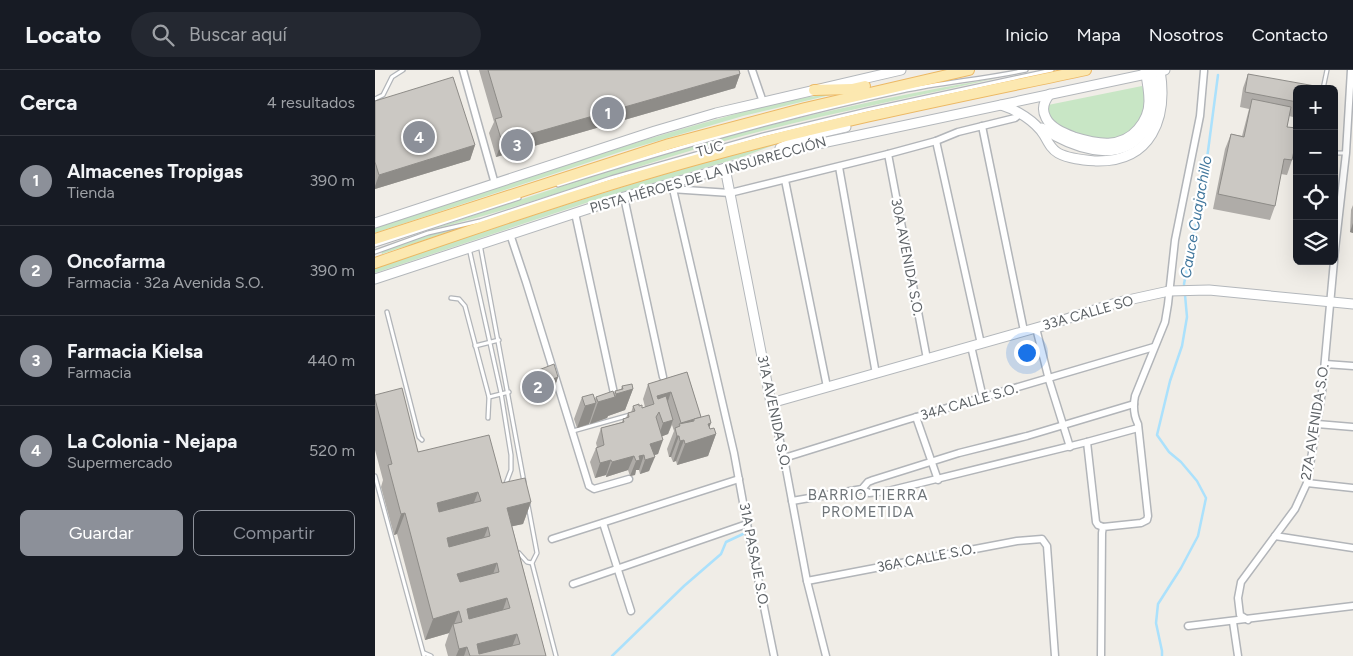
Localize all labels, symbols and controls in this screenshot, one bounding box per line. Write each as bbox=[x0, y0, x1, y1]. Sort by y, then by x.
search box bbox=[131, 12, 481, 57]
text: Locato bbox=[25, 20, 101, 49]
icon: search bbox=[149, 21, 177, 49]
text: Buscar aquí bbox=[189, 23, 287, 46]
text: Inicio bbox=[1005, 24, 1049, 46]
text: Mapa bbox=[1077, 24, 1121, 46]
text: Nosotros bbox=[1149, 24, 1224, 46]
text: Contacto bbox=[1252, 24, 1328, 46]
map controls bbox=[1293, 85, 1338, 265]
button: + bbox=[1293, 85, 1338, 130]
text: Cerca bbox=[20, 90, 77, 115]
text: 4 resultados bbox=[267, 93, 355, 112]
pin: 1 bbox=[592, 94, 624, 132]
pin: 4 bbox=[403, 118, 435, 156]
pin: 3 bbox=[501, 126, 533, 164]
button: − bbox=[1293, 130, 1338, 175]
street label: PISTA HÉROES DE LA INSURRECCIÓN bbox=[588, 133, 828, 217]
street label: TUC bbox=[694, 137, 726, 161]
water label: Cauce Cuajachillo bbox=[1176, 154, 1216, 280]
text: Almacenes Tropigas bbox=[67, 160, 243, 183]
text: 1 bbox=[33, 171, 39, 190]
text: 390 m bbox=[309, 171, 355, 190]
button: locate bbox=[1293, 175, 1338, 220]
text: Tienda bbox=[67, 183, 115, 202]
street label: 30A AVENIDA S.O. bbox=[887, 197, 927, 317]
button: layers bbox=[1293, 220, 1338, 265]
text: Oncofarma bbox=[67, 250, 165, 273]
text: 2 bbox=[31, 261, 41, 280]
text: 390 m bbox=[309, 261, 355, 280]
text: Farmacia · 32a Avenida S.O. bbox=[67, 273, 264, 292]
street label: 33A CALLE SO bbox=[1041, 292, 1135, 334]
text: Farmacia Kielsa bbox=[67, 340, 203, 363]
your location bbox=[1014, 340, 1040, 366]
text: 3 bbox=[32, 351, 40, 370]
text: 440 m bbox=[307, 351, 355, 370]
street label: 31A AVENIDA S.O. bbox=[754, 354, 794, 470]
street label: 27A AVENIDA S.O. bbox=[1297, 362, 1333, 481]
text: Farmacia bbox=[67, 363, 131, 382]
pin: 2 bbox=[522, 368, 554, 406]
street label: 34A CALLE S.O. bbox=[918, 380, 1020, 424]
text: La Colonia - Nejapa bbox=[67, 430, 238, 453]
text: 4 bbox=[31, 441, 41, 460]
text: 520 m bbox=[309, 441, 355, 460]
text: Supermercado bbox=[67, 453, 173, 472]
district label: BARRIO TIERRA PROMETIDA bbox=[808, 486, 928, 521]
street label: 31A PASAJE S.O. bbox=[736, 501, 772, 609]
button: Guardar bbox=[20, 510, 183, 556]
button: Compartir bbox=[193, 510, 355, 556]
street label: 36A CALLE S.O. bbox=[875, 540, 977, 576]

